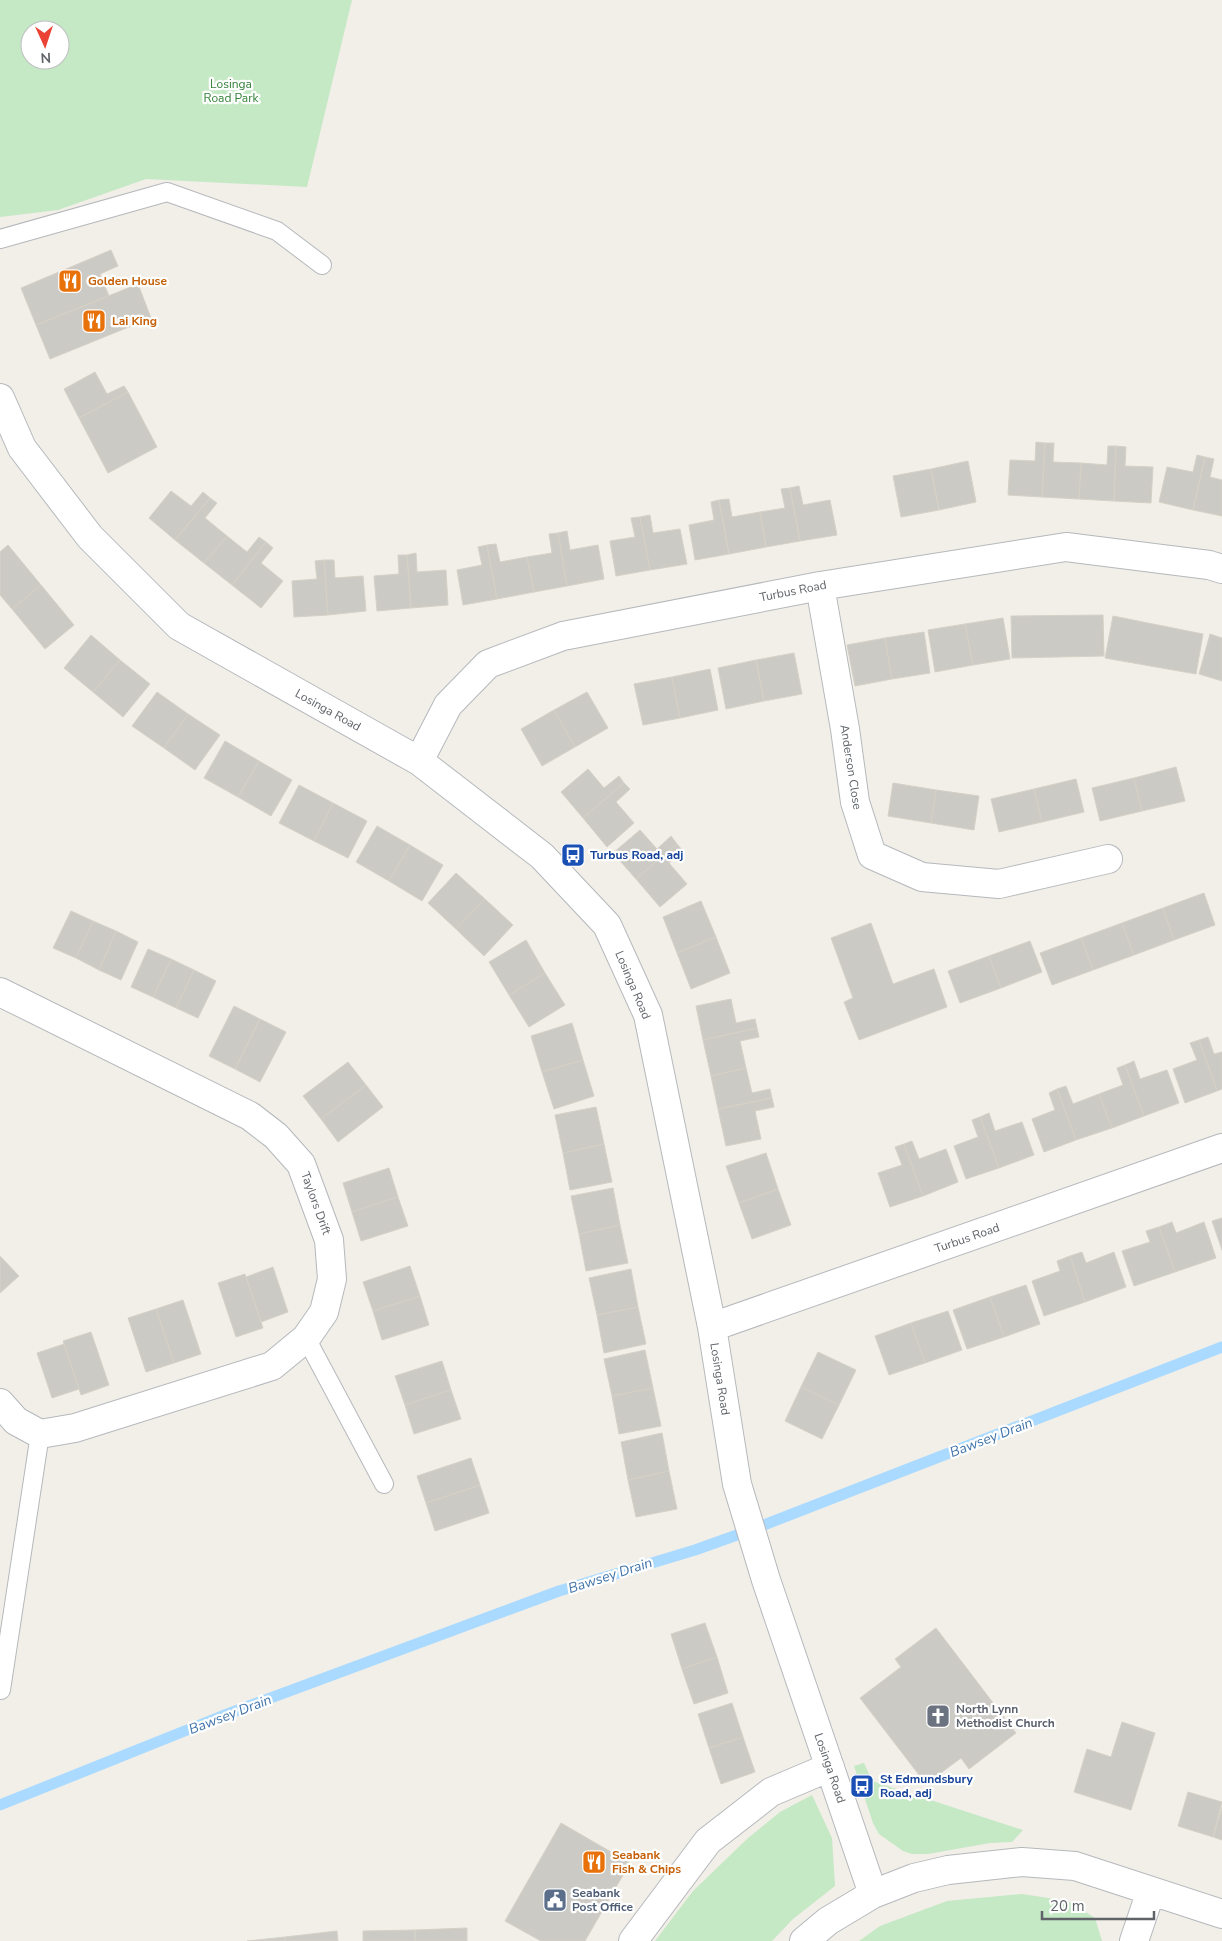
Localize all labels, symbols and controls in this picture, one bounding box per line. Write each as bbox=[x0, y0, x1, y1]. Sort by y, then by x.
north arrow bbox=[20, 20, 70, 70]
text: N bbox=[40, 48, 51, 67]
park label: Losinga Road Park bbox=[204, 76, 259, 106]
restaurant icon: Golden House bbox=[57, 268, 83, 294]
place label: Golden House bbox=[88, 273, 167, 289]
restaurant icon: Lai King bbox=[81, 308, 107, 334]
place label: Lai King bbox=[112, 313, 157, 329]
street label: Turbus Road bbox=[758, 577, 828, 605]
street label: Losinga Road bbox=[292, 685, 364, 735]
street label: Anderson Close bbox=[836, 723, 866, 811]
bus stop icon: Turbus Road, adj bbox=[560, 842, 586, 868]
place label: Turbus Road, adj bbox=[590, 847, 683, 863]
street label: Losinga Road bbox=[611, 948, 655, 1022]
street label: Taylors Drift bbox=[297, 1169, 335, 1237]
street label: Turbus Road bbox=[932, 1219, 1002, 1257]
street label: Losinga Road bbox=[706, 1342, 734, 1416]
water label: Bawsey Drain bbox=[947, 1413, 1035, 1462]
water label: Bawsey Drain bbox=[566, 1553, 655, 1598]
water label: Bawsey Drain bbox=[186, 1690, 274, 1739]
place label: North Lynn Methodist Church bbox=[956, 1701, 1055, 1731]
church icon: North Lynn Methodist Church bbox=[925, 1703, 951, 1729]
street label: Losinga Road bbox=[811, 1731, 849, 1805]
place label: St Edmundsbury Road, adj bbox=[880, 1771, 973, 1801]
bus stop icon: St Edmundsbury Road, adj bbox=[849, 1773, 875, 1799]
place label: Seabank Fish & Chips bbox=[612, 1847, 681, 1877]
restaurant icon: Seabank Fish & Chips bbox=[581, 1849, 607, 1875]
place label: Seabank Post Office bbox=[572, 1885, 633, 1915]
public building icon: Seabank Post Office bbox=[542, 1887, 568, 1913]
scale bar bbox=[1042, 1888, 1154, 1920]
text: 20 m bbox=[1050, 1896, 1085, 1916]

